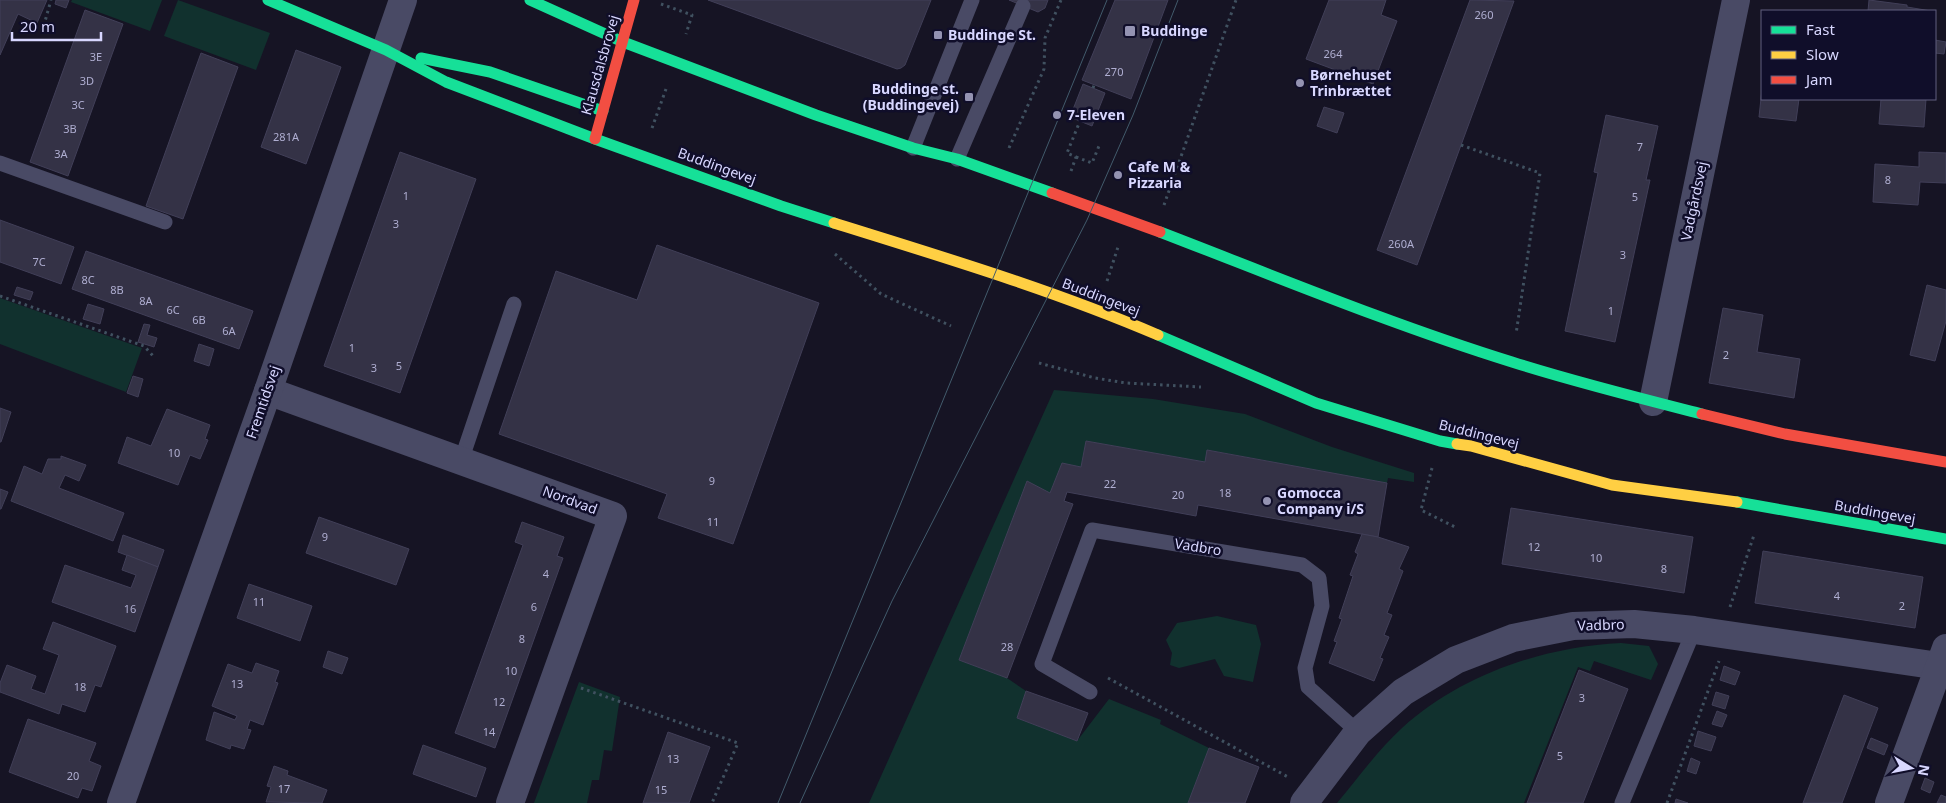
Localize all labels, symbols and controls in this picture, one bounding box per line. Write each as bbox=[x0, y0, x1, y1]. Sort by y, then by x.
house number: 260 bbox=[1475, 7, 1493, 22]
scale bar bbox=[12, 10, 101, 42]
legend bbox=[1761, 10, 1936, 100]
street label: Klausdalsbrovej bbox=[576, 13, 623, 117]
text: 20 m bbox=[20, 16, 55, 36]
text: Fast bbox=[1806, 19, 1835, 39]
place label: Buddinge bbox=[1141, 21, 1208, 40]
marker: Buddinge bbox=[1123, 24, 1137, 38]
place label: Buddinge St. bbox=[948, 25, 1036, 44]
marker: Buddinge St. bbox=[932, 29, 944, 41]
text: Slow bbox=[1806, 44, 1839, 64]
house number: 264 bbox=[1324, 46, 1343, 61]
house number: 3E bbox=[90, 49, 102, 64]
house number: 270 bbox=[1105, 64, 1123, 79]
place label: Børnehuset Trinbrættet bbox=[1310, 65, 1391, 100]
text: Jam bbox=[1804, 69, 1833, 89]
house number: 3D bbox=[80, 73, 94, 88]
marker: Børnehuset Trinbrættet bbox=[1294, 77, 1306, 89]
place label: Buddinge st. (Buddingevej) bbox=[863, 79, 959, 114]
marker: Buddinge st. (Buddingevej) bbox=[963, 91, 975, 103]
house number: 3C bbox=[71, 97, 85, 112]
place label: 7-Eleven bbox=[1067, 105, 1125, 124]
marker: 7-Eleven bbox=[1051, 109, 1063, 121]
house number: 3B bbox=[63, 121, 77, 136]
house number: 281A bbox=[273, 129, 300, 144]
house number: 7 bbox=[1637, 139, 1643, 154]
street label: Buddingevej bbox=[675, 143, 759, 188]
house number: 3A bbox=[54, 146, 69, 161]
place label: Cafe M & Pizzaria bbox=[1128, 157, 1191, 192]
street label: Vadgårdsvej bbox=[1676, 160, 1711, 242]
marker: Cafe M & Pizzaria bbox=[1112, 169, 1124, 181]
house number: 8 bbox=[1885, 172, 1891, 187]
house number: 1 bbox=[403, 188, 409, 203]
house number: 5 bbox=[1632, 189, 1638, 204]
house number: 3 bbox=[393, 216, 399, 231]
house number: 260A bbox=[1388, 236, 1415, 251]
house number: 3 bbox=[1620, 247, 1626, 262]
house number: 7C bbox=[32, 254, 46, 269]
house number: 8C bbox=[81, 272, 95, 287]
street label: Buddingevej bbox=[1059, 273, 1143, 320]
house number: 8B bbox=[110, 282, 124, 297]
house number: 8A bbox=[139, 293, 154, 308]
house number: 6C bbox=[166, 302, 180, 317]
house number: 1 bbox=[1608, 303, 1614, 318]
house number: 6B bbox=[192, 312, 206, 327]
house number: 6A bbox=[222, 323, 237, 338]
house number: 1 bbox=[349, 340, 355, 355]
house number: 2 bbox=[1723, 347, 1729, 362]
house number: 5 bbox=[396, 358, 402, 373]
house number: 3 bbox=[371, 360, 377, 375]
street label: Fremtidsvej bbox=[241, 363, 284, 441]
street label: Buddingevej bbox=[1437, 414, 1521, 453]
house number: 10 bbox=[168, 445, 180, 460]
house number: 9 bbox=[709, 473, 715, 488]
house number: 22 bbox=[1104, 476, 1116, 491]
street label: Nordvad bbox=[540, 481, 600, 518]
place label: Gomocca Company i/S bbox=[1277, 483, 1364, 518]
house number: 18 bbox=[1219, 485, 1231, 500]
house number: 20 bbox=[1172, 487, 1184, 502]
marker: Gomocca Company i/S bbox=[1261, 495, 1273, 507]
street label: Buddingevej bbox=[1833, 495, 1917, 528]
house number: 11 bbox=[707, 514, 719, 529]
house number: 9 bbox=[322, 529, 328, 544]
street label: Vadbro bbox=[1173, 533, 1223, 560]
house number: 12 bbox=[1528, 539, 1540, 554]
house number: 10 bbox=[1590, 550, 1602, 565]
house number: 8 bbox=[1661, 561, 1667, 576]
house number: 4 bbox=[543, 566, 550, 581]
house number: 4 bbox=[1834, 588, 1841, 603]
house number: 11 bbox=[253, 594, 265, 609]
house number: 2 bbox=[1899, 598, 1905, 613]
house number: 6 bbox=[531, 599, 537, 614]
house number: 16 bbox=[124, 601, 136, 616]
street label: Vadbro bbox=[1577, 614, 1625, 635]
house number: 8 bbox=[519, 631, 525, 646]
house number: 28 bbox=[1001, 639, 1013, 654]
house number: 10 bbox=[505, 663, 517, 678]
house number: 13 bbox=[231, 676, 243, 691]
house number: 18 bbox=[74, 679, 86, 694]
house number: 3 bbox=[1579, 690, 1585, 705]
house number: 12 bbox=[493, 694, 505, 709]
house number: 14 bbox=[483, 724, 496, 739]
north arrow bbox=[1886, 743, 1936, 793]
house number: 5 bbox=[1557, 748, 1563, 763]
house number: 13 bbox=[667, 751, 679, 766]
text: N bbox=[1914, 763, 1935, 778]
house number: 20 bbox=[67, 768, 79, 783]
house number: 17 bbox=[278, 781, 290, 796]
house number: 15 bbox=[655, 782, 667, 797]

